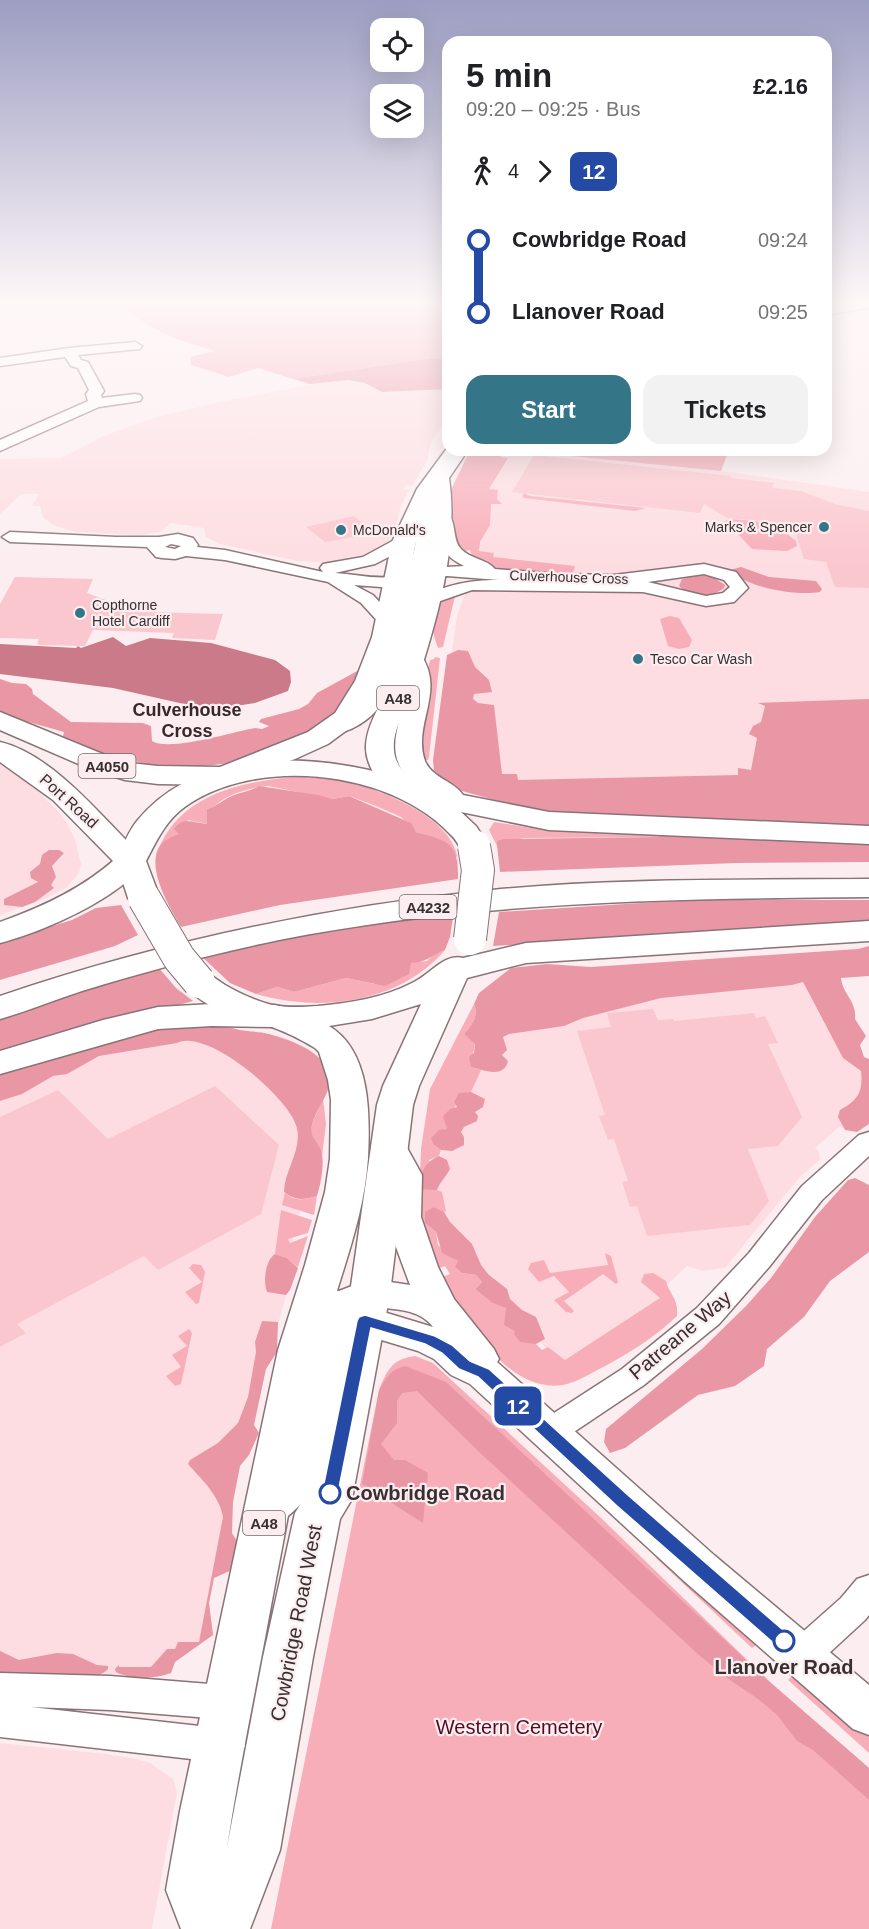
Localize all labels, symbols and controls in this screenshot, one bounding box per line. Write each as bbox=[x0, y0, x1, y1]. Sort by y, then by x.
map controls bbox=[370, 18, 424, 138]
button: locate bbox=[370, 18, 424, 72]
text: 5 min bbox=[466, 57, 552, 94]
text: £2.16 bbox=[753, 74, 808, 99]
button: layers bbox=[370, 84, 424, 138]
text: 09:20 – 09:25 · Bus bbox=[466, 98, 641, 120]
icon: walk bbox=[466, 155, 499, 188]
icon: forward bbox=[528, 155, 561, 188]
text: 4 bbox=[508, 160, 519, 182]
text: 12 bbox=[582, 160, 605, 183]
text: Cowbridge Road bbox=[512, 227, 687, 252]
text: 09:24 bbox=[758, 229, 808, 251]
text: Llanover Road bbox=[512, 299, 665, 324]
text: 09:25 bbox=[758, 301, 808, 323]
button: Start bbox=[466, 375, 631, 444]
button: Tickets bbox=[643, 375, 808, 444]
place label: Marks & Spencer bbox=[705, 519, 812, 535]
marker: Marks & Spencer bbox=[817, 520, 831, 534]
place label: McDonald's bbox=[353, 522, 426, 538]
marker: McDonald's bbox=[334, 523, 348, 537]
street label: Culverhouse Cross bbox=[509, 567, 629, 587]
place label: Copthorne Hotel Cardiff bbox=[92, 597, 170, 629]
marker: Copthorne Hotel Cardiff bbox=[73, 606, 87, 620]
place label: Tesco Car Wash bbox=[650, 651, 752, 667]
marker: Tesco Car Wash bbox=[631, 652, 645, 666]
road number: A48 bbox=[377, 686, 419, 710]
district label: Culverhouse Cross bbox=[132, 700, 242, 741]
road number: A4050 bbox=[78, 754, 136, 778]
street label: Port Road bbox=[37, 771, 101, 831]
road number: A4232 bbox=[400, 895, 456, 919]
street label: Patreane Way bbox=[625, 1286, 735, 1384]
line badge: 12 bbox=[491, 1386, 545, 1426]
text: 12 bbox=[506, 1395, 530, 1418]
marker: Cowbridge Road bbox=[319, 1482, 341, 1504]
place label: Cowbridge Road bbox=[346, 1482, 505, 1504]
road number: A48 bbox=[243, 1511, 285, 1535]
street label: Cowbridge Road West bbox=[266, 1522, 326, 1723]
marker: Llanover Road bbox=[773, 1630, 795, 1652]
place label: Llanover Road bbox=[715, 1656, 853, 1678]
park label: Western Cemetery bbox=[436, 1716, 602, 1738]

